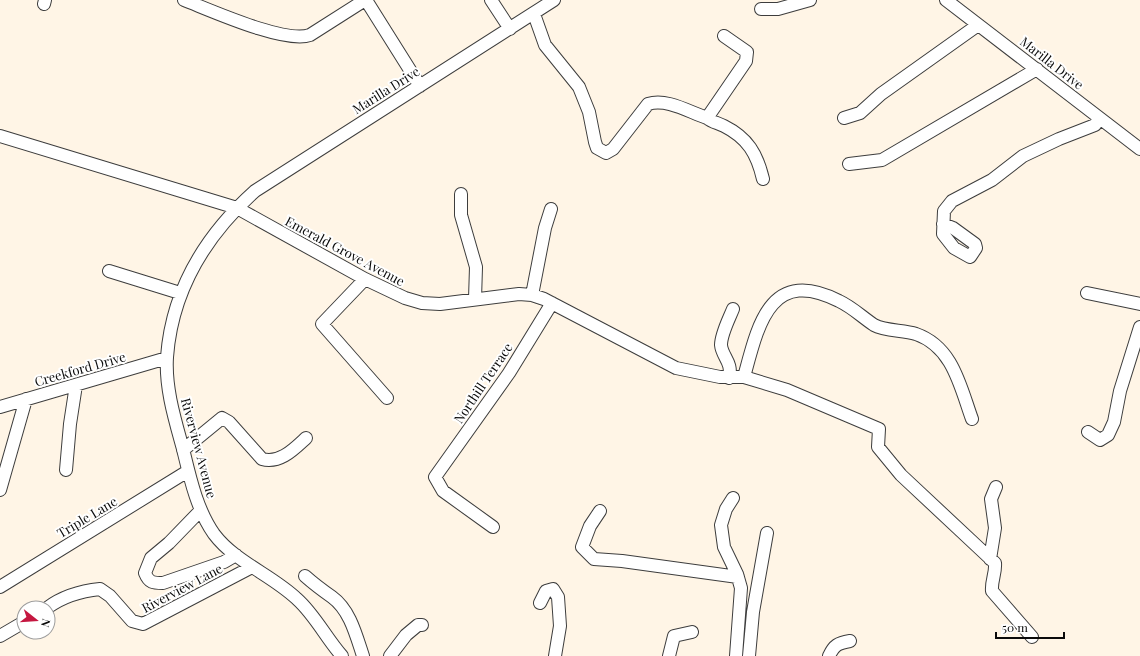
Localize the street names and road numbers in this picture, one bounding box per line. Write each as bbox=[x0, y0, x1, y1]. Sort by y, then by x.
street label: Marilla Drive bbox=[1017, 32, 1088, 93]
street label: Marilla Drive bbox=[349, 62, 423, 117]
street label: Emerald Grove Avenue bbox=[283, 212, 408, 289]
street label: Northill Terrace bbox=[449, 339, 516, 426]
street label: Creekford Drive bbox=[32, 347, 128, 390]
street label: Riverview Avenue bbox=[178, 396, 221, 500]
street label: Triple Lane bbox=[54, 492, 120, 541]
street label: Riverview Lane bbox=[139, 559, 225, 616]

